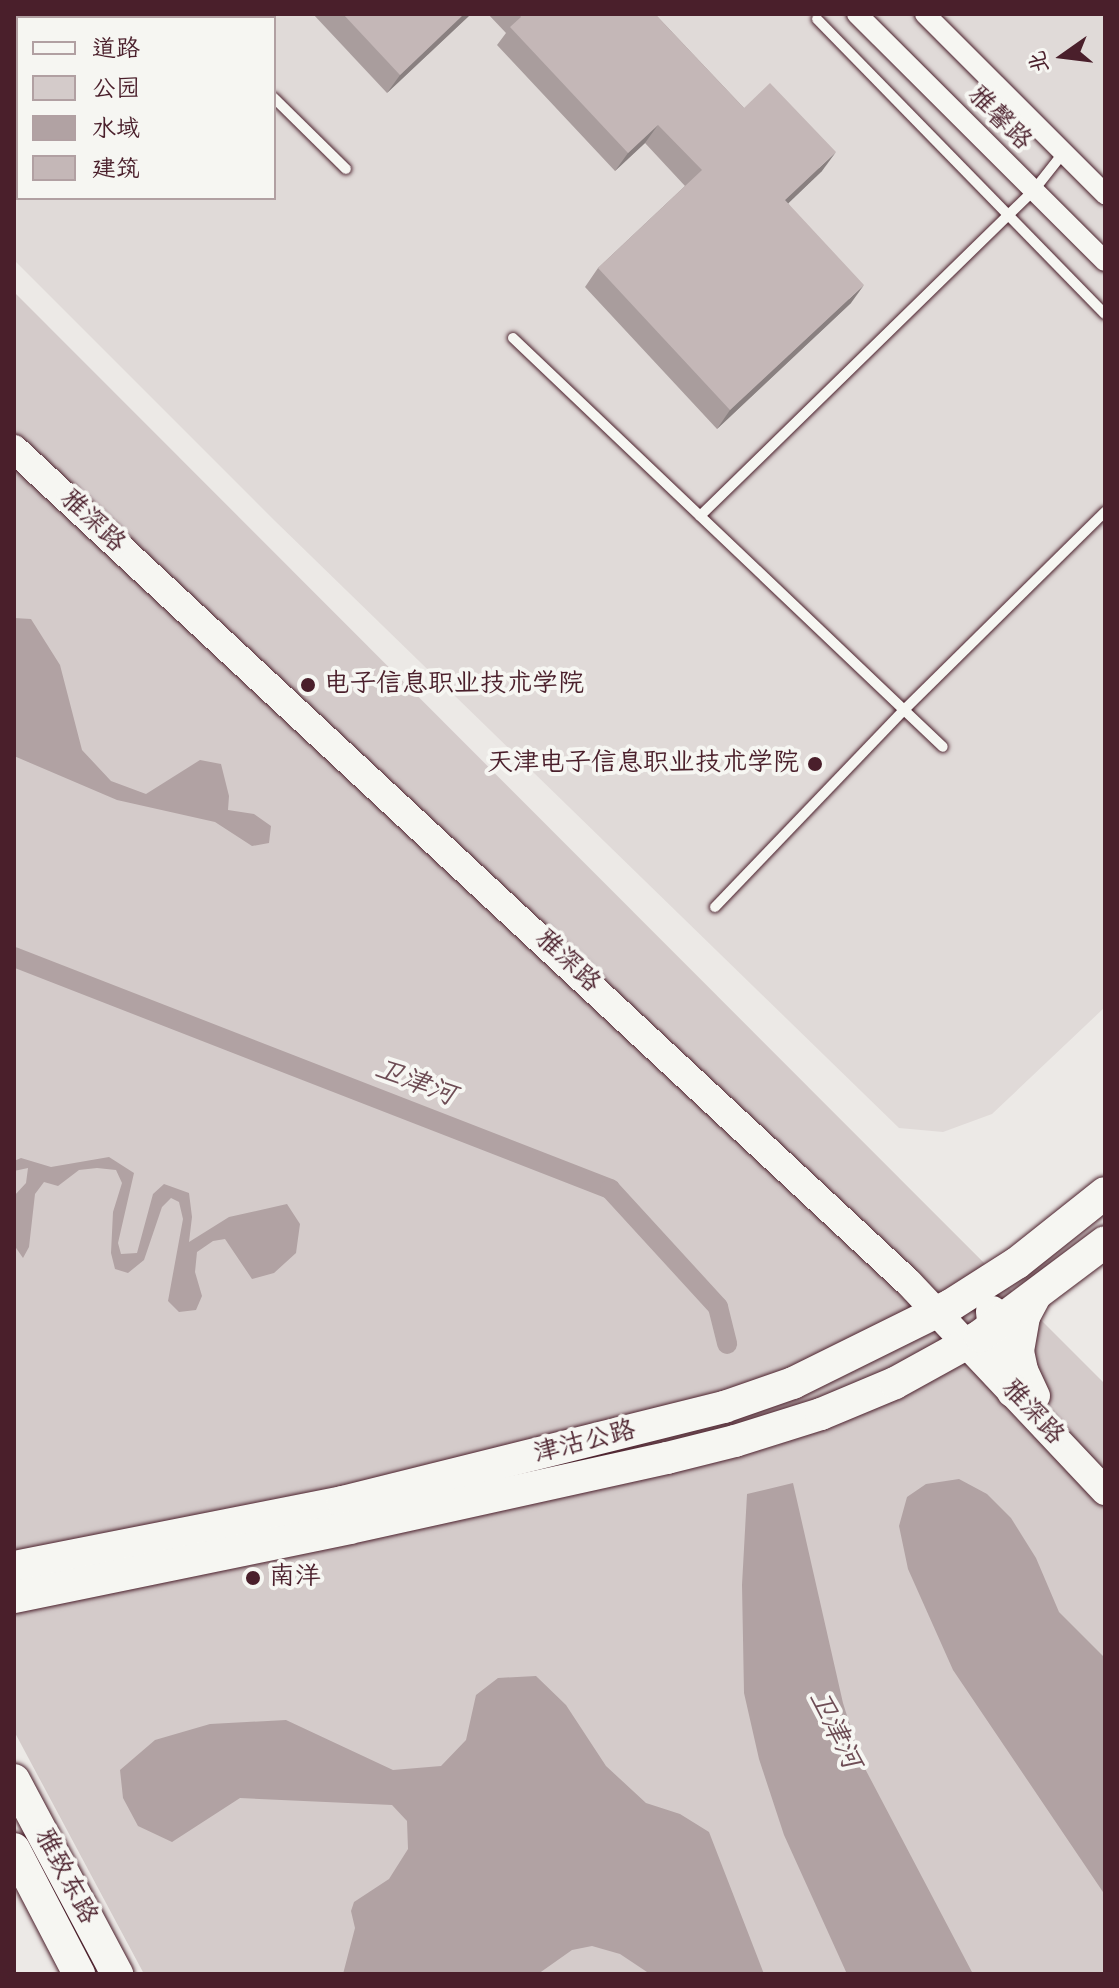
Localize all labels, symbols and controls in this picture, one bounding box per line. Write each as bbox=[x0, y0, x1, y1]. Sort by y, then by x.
legend bbox=[16, 16, 276, 200]
north arrow bbox=[1023, 16, 1103, 96]
text: 道路 bbox=[92, 34, 140, 65]
text: 北 bbox=[1023, 48, 1056, 76]
text: 公园 bbox=[92, 74, 140, 105]
street label: 雅馨路 bbox=[960, 80, 1038, 158]
text: 水域 bbox=[92, 114, 140, 145]
text: 建筑 bbox=[92, 154, 140, 185]
street label: 雅深路 bbox=[53, 484, 131, 560]
place label: 电子信息职业技术学院 bbox=[324, 669, 584, 701]
marker: 电子信息职业技术学院 bbox=[299, 676, 317, 694]
place label: 天津电子信息职业技术学院 bbox=[487, 748, 799, 780]
marker: 天津电子信息职业技术学院 bbox=[806, 755, 824, 773]
street label: 雅深路 bbox=[528, 924, 606, 1000]
water label: 卫津河 bbox=[370, 1052, 460, 1114]
street label: 雅深路 bbox=[994, 1374, 1070, 1452]
street label: 津沽公路 bbox=[531, 1415, 639, 1471]
place label: 南洋 bbox=[269, 1562, 321, 1594]
marker: 南洋 bbox=[244, 1569, 262, 1587]
water label: 卫津河 bbox=[800, 1685, 868, 1775]
street label: 雅致东路 bbox=[27, 1824, 103, 1930]

